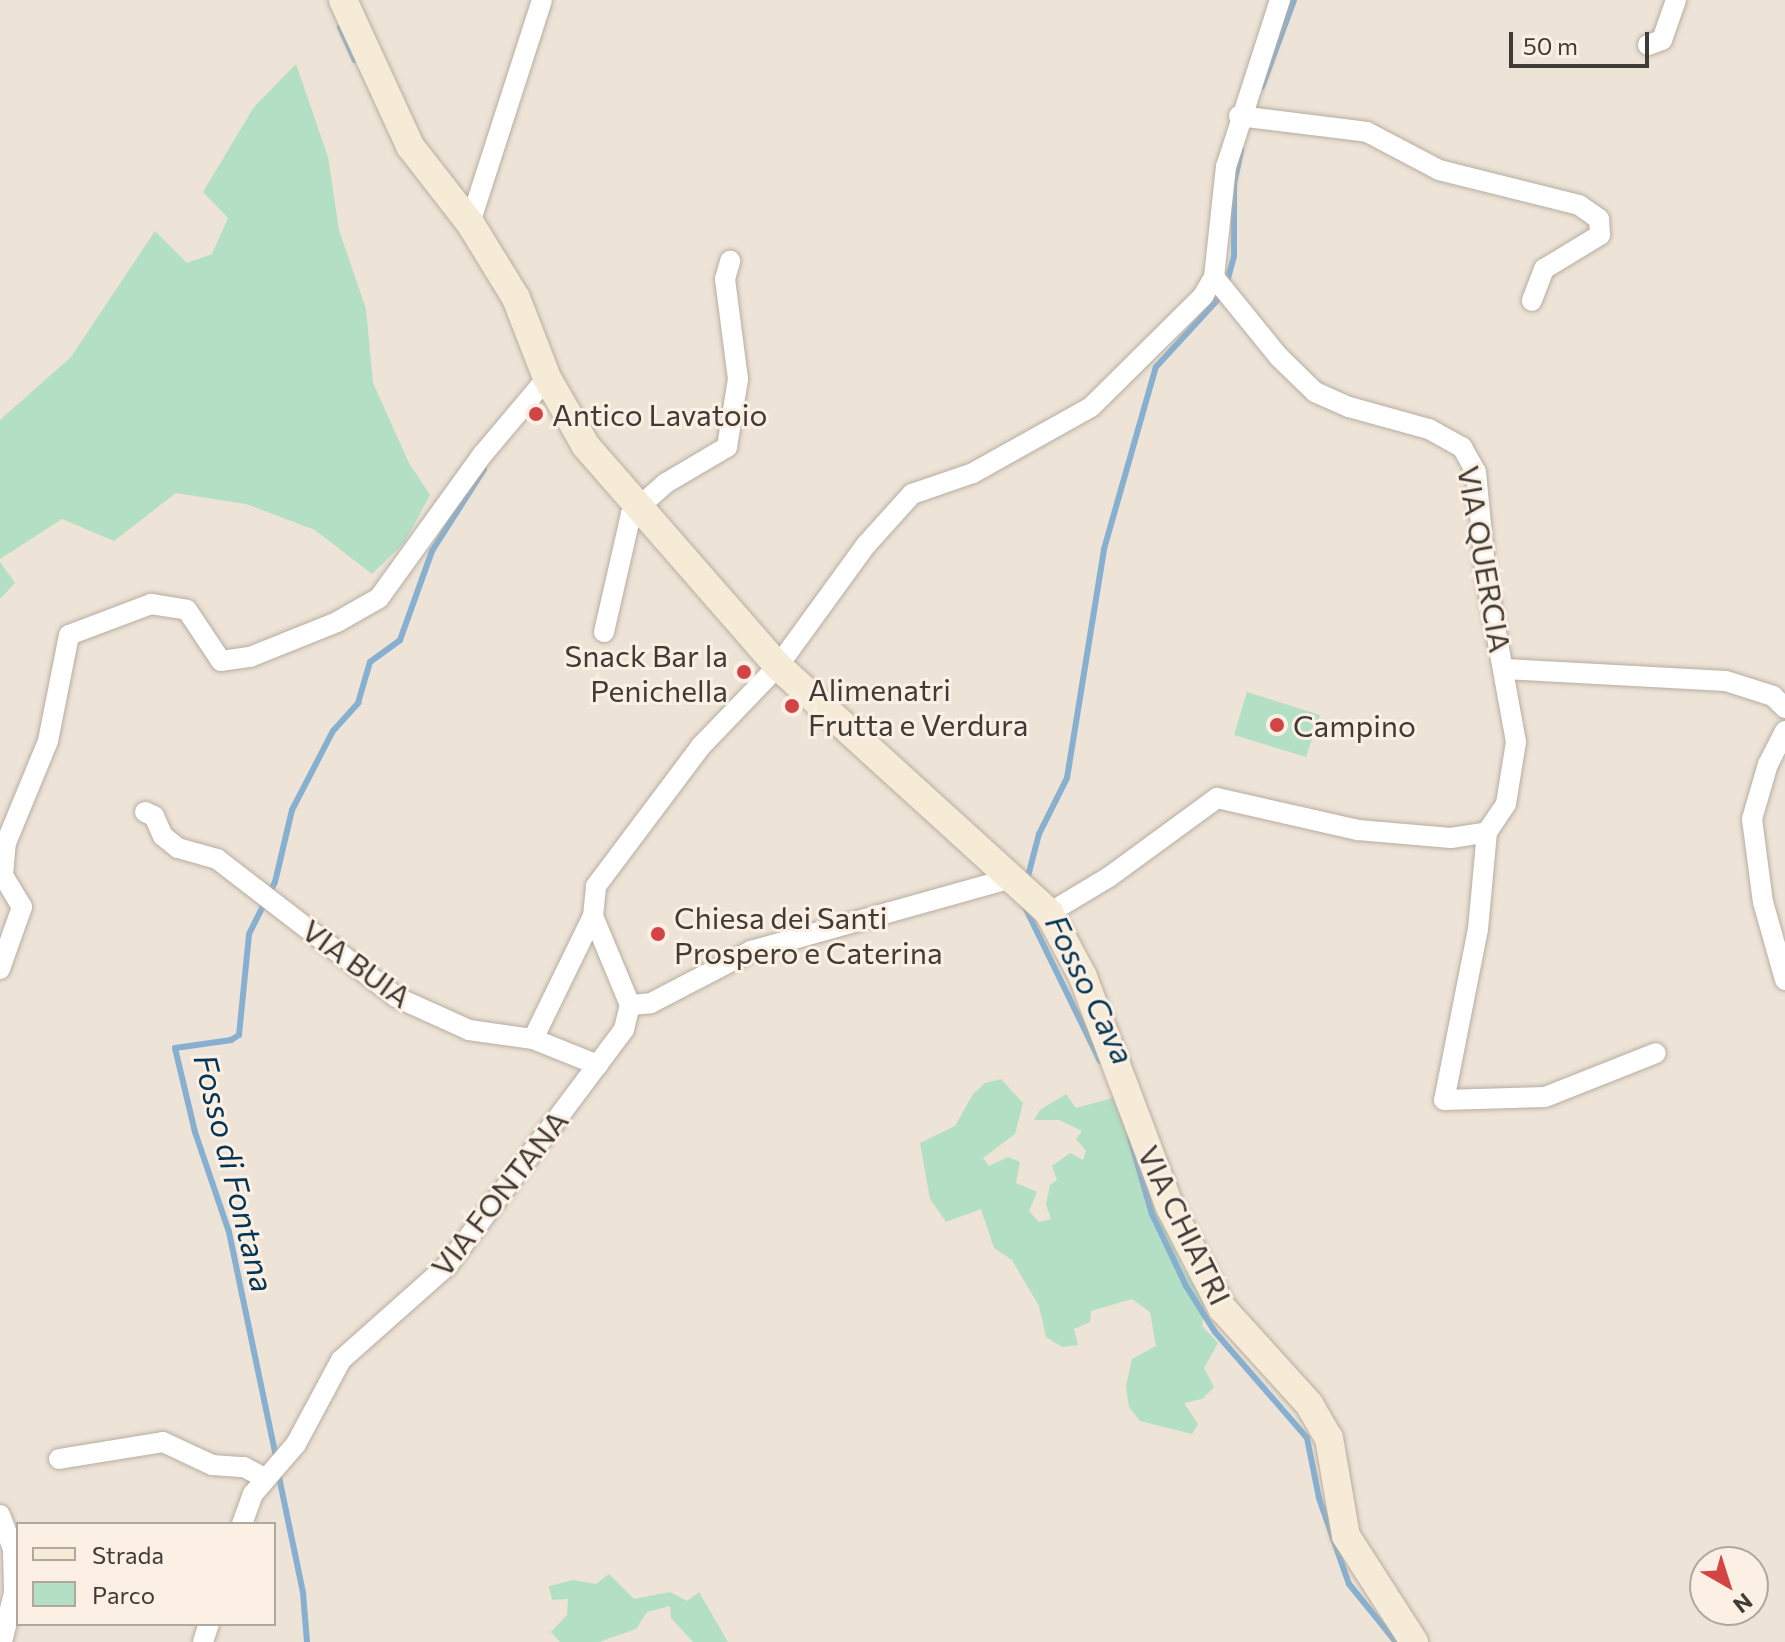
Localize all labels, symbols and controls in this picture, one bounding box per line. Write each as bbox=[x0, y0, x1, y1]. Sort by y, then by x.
scale bar bbox=[1513, 16, 1653, 66]
text: 50 m bbox=[1523, 31, 1578, 60]
place label: Antico Lavatoio bbox=[552, 396, 767, 432]
marker: Antico Lavatoio bbox=[527, 405, 545, 423]
street label: VIA QUERCIA bbox=[1451, 463, 1519, 655]
place label: Snack Bar la Penichella bbox=[565, 637, 728, 708]
marker: Snack Bar la Penichella bbox=[735, 663, 753, 681]
place label: Alimenatri Frutta e Verdura bbox=[808, 671, 1028, 742]
marker: Alimenatri Frutta e Verdura bbox=[783, 697, 801, 715]
place label: Campino bbox=[1293, 707, 1416, 743]
marker: Campino bbox=[1268, 716, 1286, 734]
place label: Chiesa dei Santi Prospero e Caterina bbox=[674, 899, 943, 970]
water label: Fosso Cava bbox=[1038, 908, 1144, 1070]
street label: VIA BUIA bbox=[296, 911, 418, 1015]
marker: Chiesa dei Santi Prospero e Caterina bbox=[649, 925, 667, 943]
water label: Fosso di Fontana bbox=[187, 1050, 283, 1296]
street label: VIA FONTANA bbox=[423, 1103, 575, 1283]
street label: VIA CHIATRI bbox=[1131, 1140, 1239, 1310]
legend bbox=[16, 1522, 276, 1626]
text: Strada bbox=[92, 1540, 164, 1569]
north arrow bbox=[1689, 1546, 1769, 1626]
text: Parco bbox=[92, 1580, 155, 1609]
text: N bbox=[1728, 1588, 1758, 1619]

